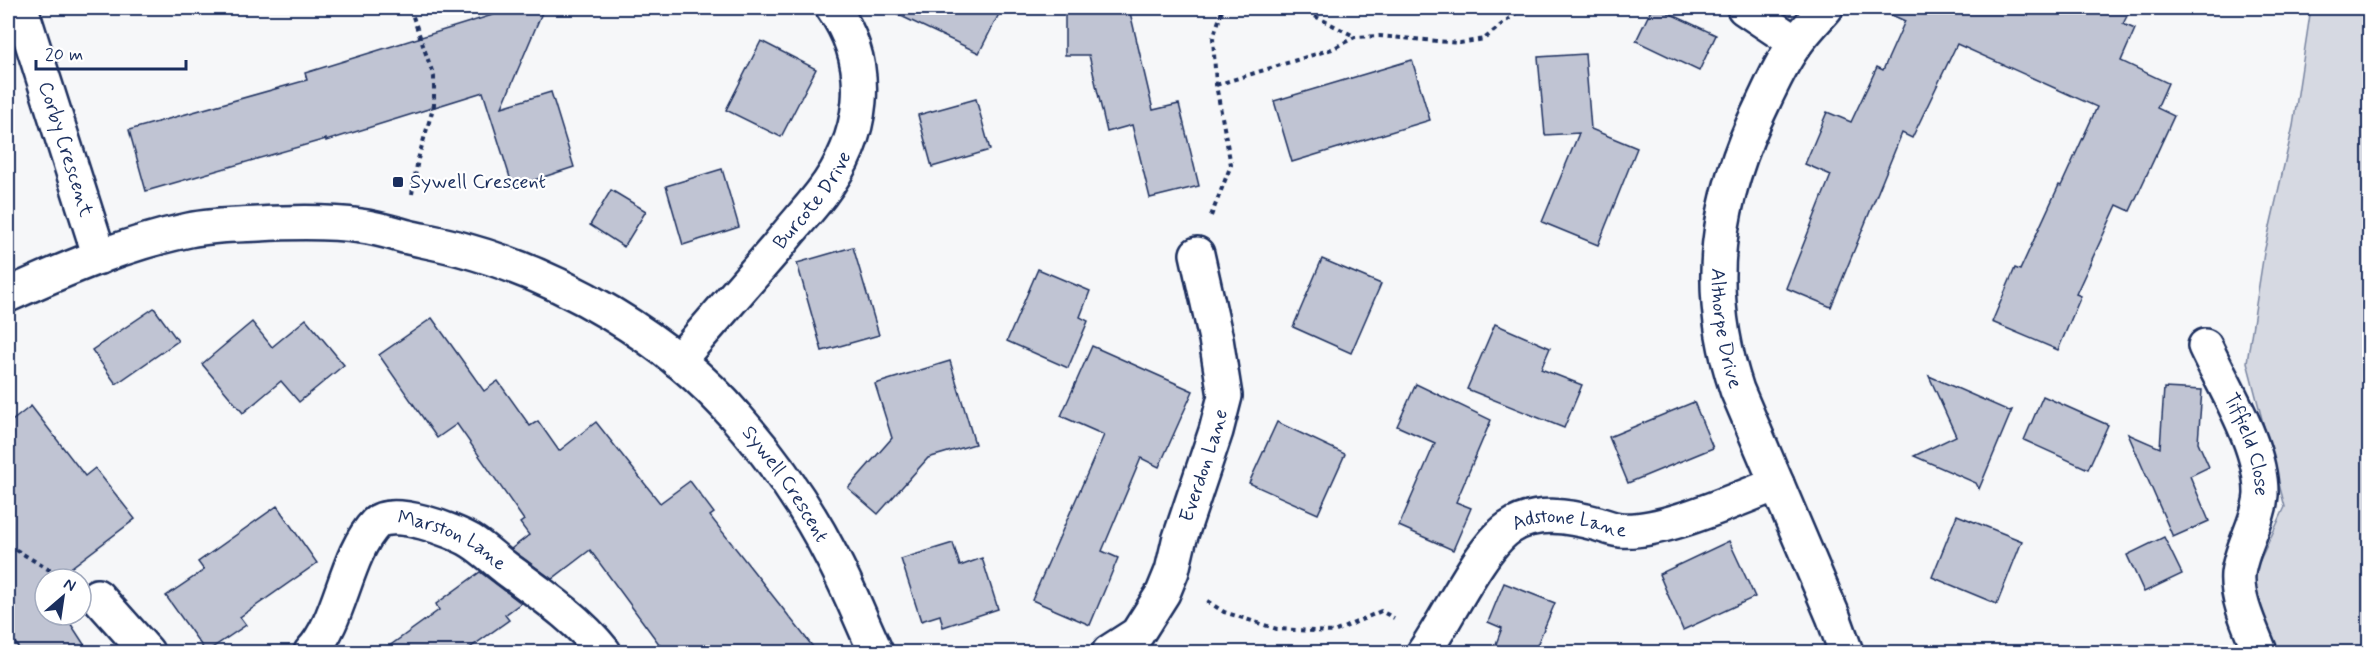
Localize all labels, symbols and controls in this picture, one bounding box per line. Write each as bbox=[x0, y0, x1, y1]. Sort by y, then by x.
scale bar bbox=[36, 33, 186, 71]
text: 20 m bbox=[45, 43, 83, 67]
street label: Corby Crescent bbox=[32, 78, 100, 220]
street label: Burcote Drive bbox=[767, 147, 858, 255]
place label: Sywell Crescent bbox=[410, 169, 546, 196]
marker: Sywell Crescent bbox=[391, 175, 405, 189]
street label: Althorpe Drive bbox=[1704, 268, 1749, 392]
street label: Tiffield Close bbox=[2217, 388, 2275, 496]
street label: Everdon Lane bbox=[1173, 406, 1235, 525]
street label: Sywell Crescent bbox=[736, 420, 835, 547]
street label: Adstone Lane bbox=[1507, 503, 1627, 544]
street label: Marston Lane bbox=[396, 504, 512, 577]
north arrow bbox=[33, 567, 93, 627]
text: N bbox=[60, 573, 79, 597]

